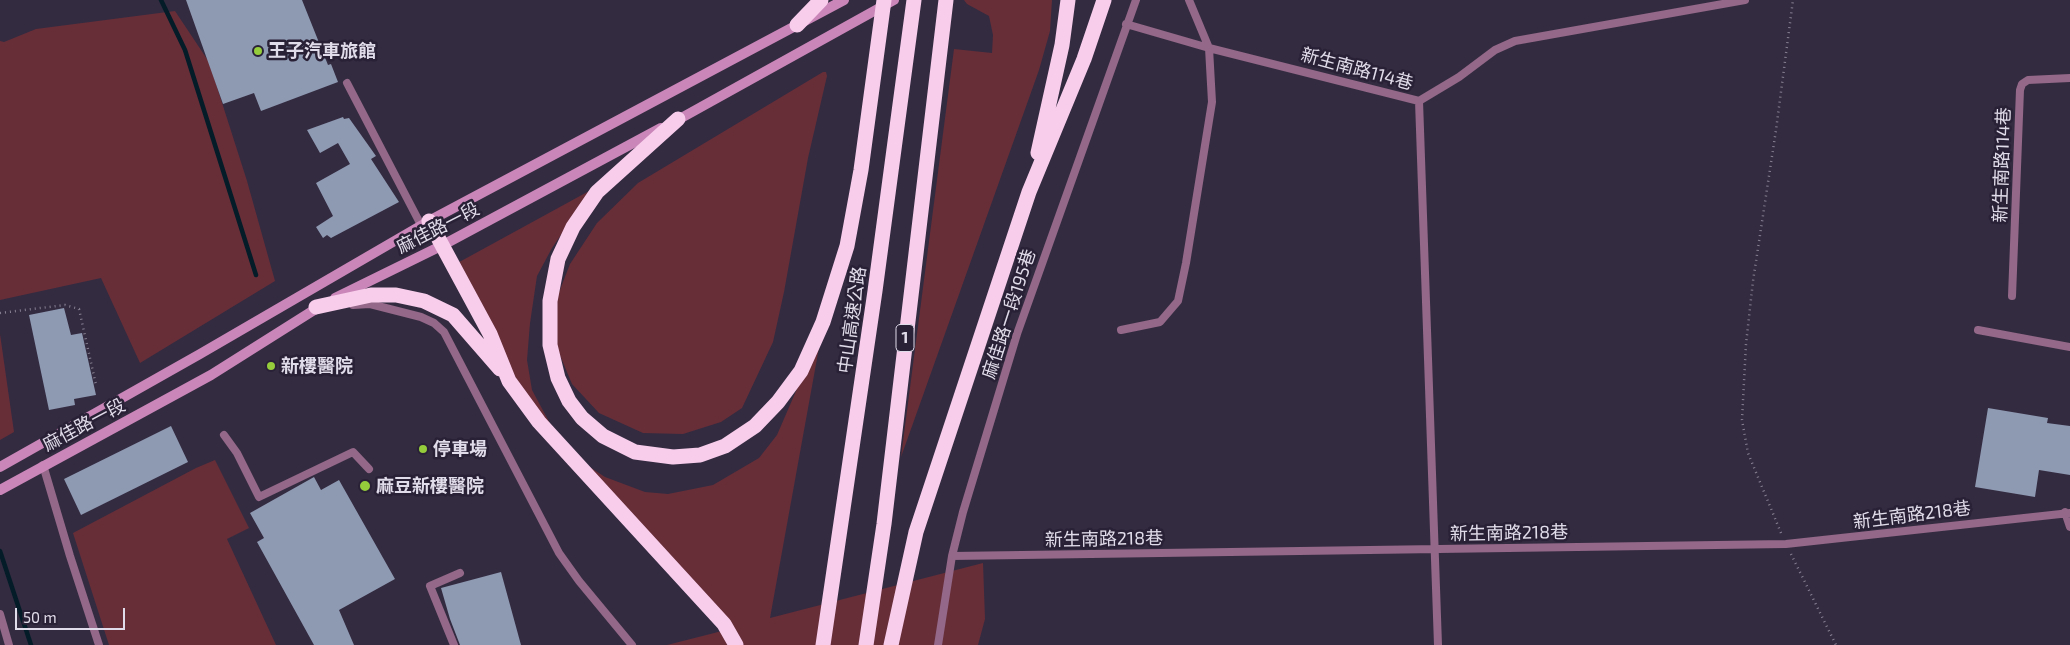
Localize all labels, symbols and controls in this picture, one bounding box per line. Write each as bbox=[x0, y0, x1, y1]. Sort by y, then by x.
place label: 王子汽車旅館 bbox=[268, 40, 376, 62]
street label: 新生南路114巷 bbox=[1298, 44, 1416, 94]
marker: 王子汽車旅館 bbox=[252, 45, 264, 57]
street label: 新生南路114巷 bbox=[1989, 107, 2015, 223]
street label: 麻佳路一段 bbox=[393, 198, 483, 258]
street label: 麻佳路一段195巷 bbox=[978, 246, 1040, 382]
street label: 中山高速公路 bbox=[834, 265, 870, 375]
road number: 1 bbox=[896, 324, 914, 352]
place label: 新樓醫院 bbox=[281, 355, 353, 377]
marker: 新樓醫院 bbox=[265, 360, 277, 372]
street label: 麻佳路一段 bbox=[39, 394, 129, 456]
place label: 停車場 bbox=[433, 438, 487, 460]
marker: 停車場 bbox=[417, 443, 429, 455]
place label: 麻豆新樓醫院 bbox=[376, 475, 484, 497]
marker: 麻豆新樓醫院 bbox=[358, 479, 372, 493]
street label: 新生南路218巷 bbox=[1852, 497, 1972, 533]
street label: 新生南路218巷 bbox=[1450, 521, 1568, 545]
street label: 新生南路218巷 bbox=[1045, 527, 1163, 551]
scale bar bbox=[18, 598, 128, 630]
text: 50 m bbox=[23, 608, 57, 626]

